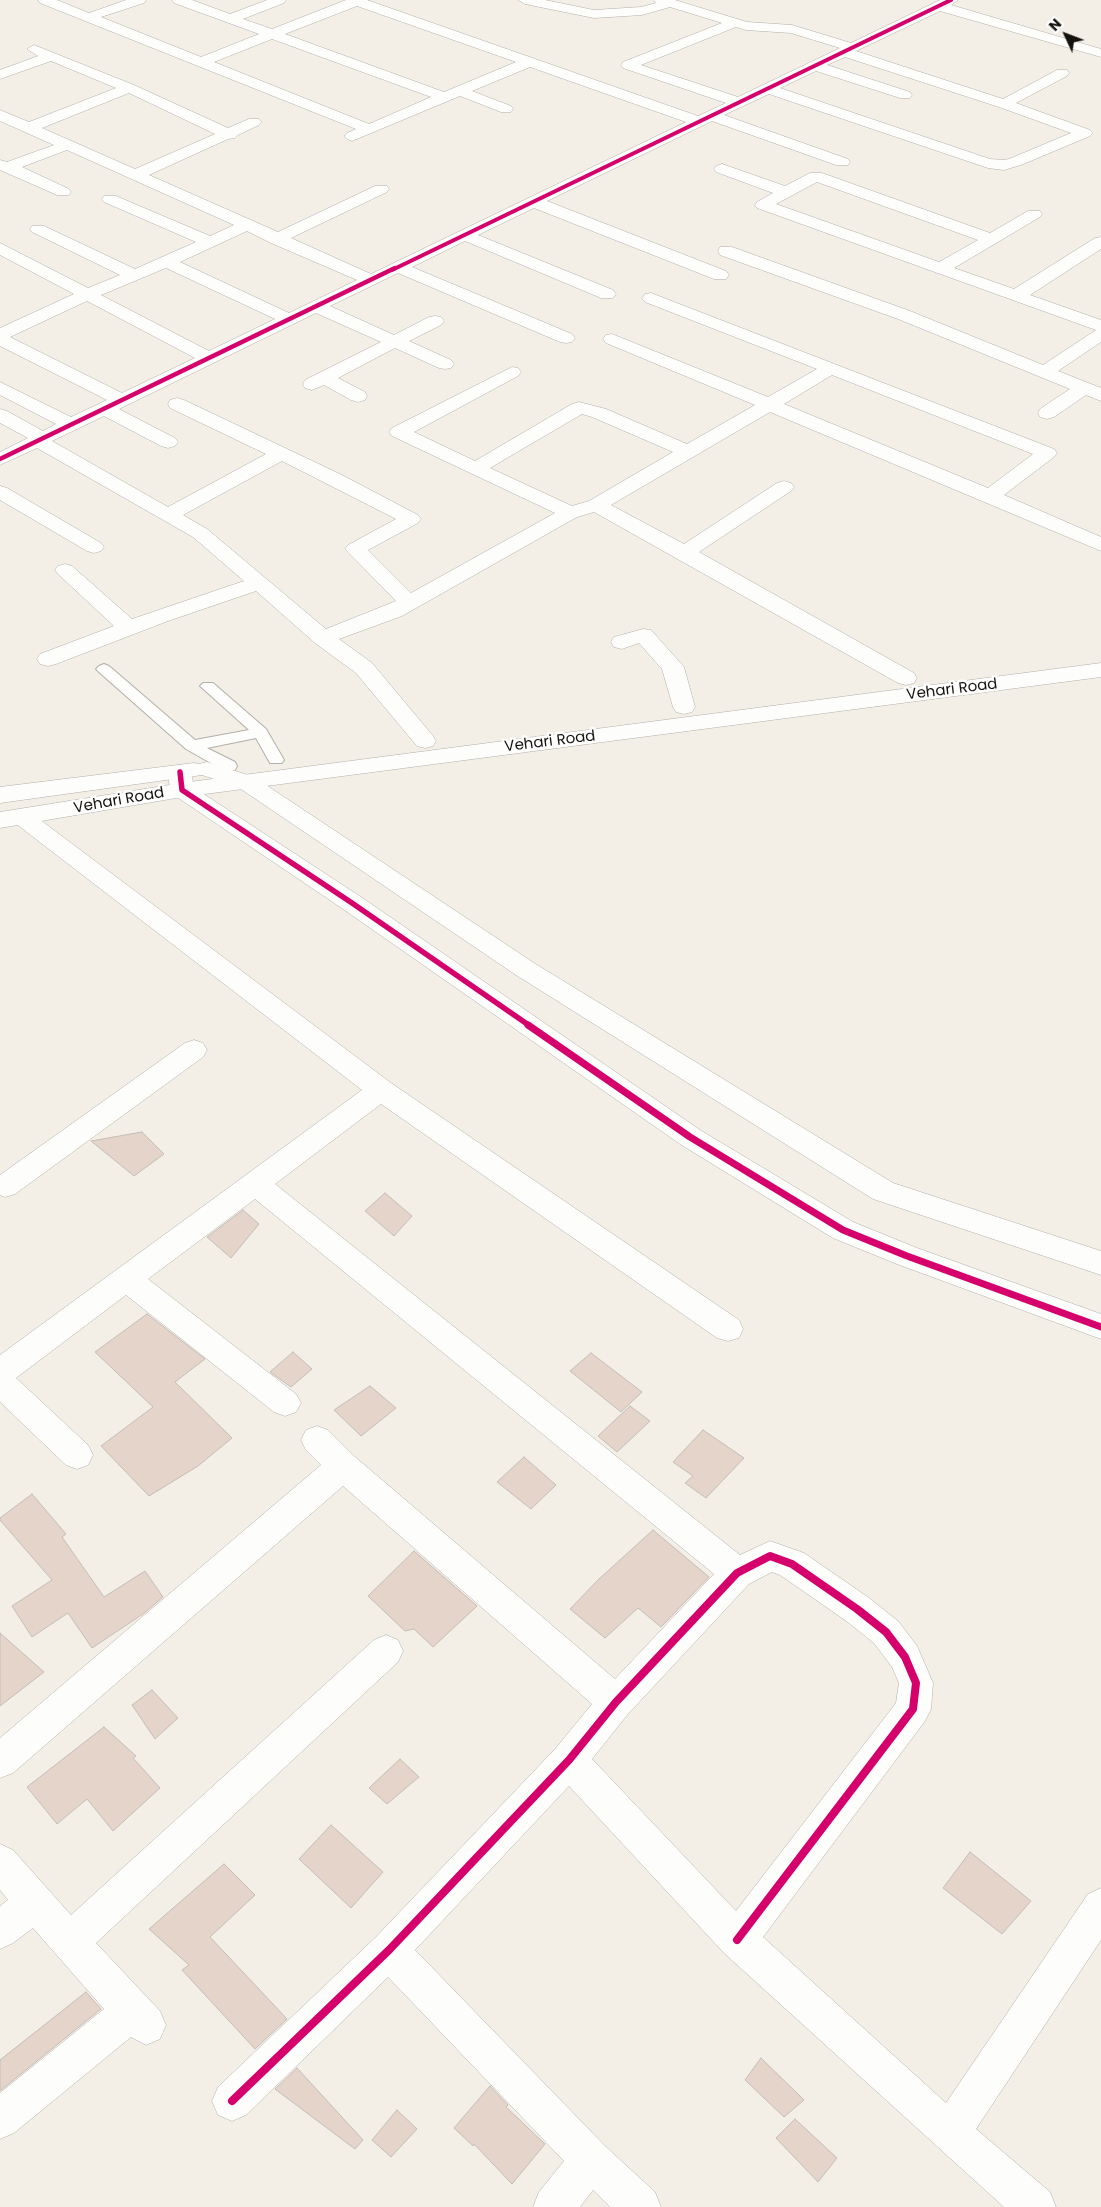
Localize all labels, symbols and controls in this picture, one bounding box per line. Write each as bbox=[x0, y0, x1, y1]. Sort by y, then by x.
north arrow bbox=[1041, 10, 1091, 60]
text: N bbox=[1044, 14, 1066, 35]
street label: Vehari Road bbox=[906, 675, 998, 705]
street label: Vehari Road bbox=[504, 727, 596, 757]
street label: Vehari Road bbox=[72, 784, 166, 818]

